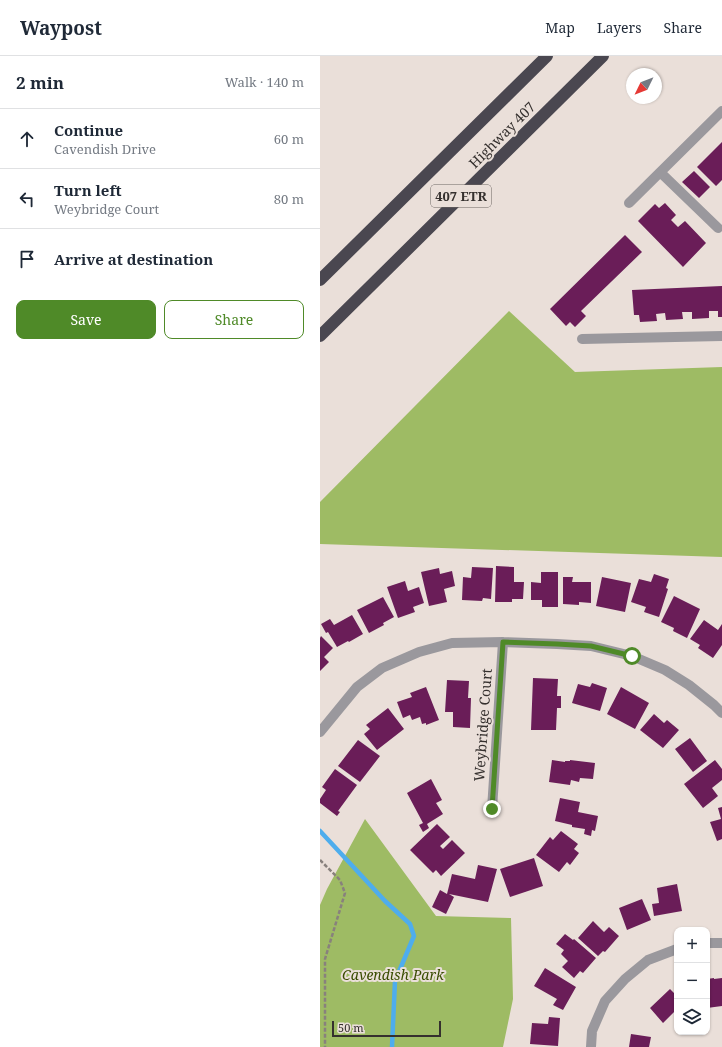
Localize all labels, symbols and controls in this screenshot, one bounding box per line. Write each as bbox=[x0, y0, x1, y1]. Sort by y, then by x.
text: Waypost bbox=[20, 15, 102, 41]
text: Map bbox=[545, 18, 575, 37]
text: Layers bbox=[597, 18, 642, 37]
text: Share bbox=[664, 18, 702, 37]
north arrow bbox=[626, 68, 662, 104]
text: 2 min bbox=[16, 71, 64, 94]
text: Walk · 140 m bbox=[225, 73, 304, 91]
street label: Highway 407 bbox=[464, 97, 539, 172]
text: Continue bbox=[54, 120, 123, 140]
icon: ahead bbox=[16, 128, 38, 150]
text: 60 m bbox=[274, 130, 304, 148]
text: Cavendish Drive bbox=[54, 140, 156, 158]
text: Turn left bbox=[54, 180, 122, 200]
road number: 407 ETR bbox=[431, 185, 491, 207]
icon: left bbox=[16, 188, 38, 210]
text: 80 m bbox=[274, 190, 304, 208]
text: Weybridge Court bbox=[54, 200, 159, 218]
icon: arrive bbox=[16, 248, 38, 270]
text: Arrive at destination bbox=[54, 249, 213, 269]
button: Save bbox=[16, 300, 156, 339]
button: Share bbox=[164, 300, 304, 339]
route start bbox=[623, 647, 641, 665]
street label: Weybridge Court bbox=[469, 668, 496, 782]
route end bbox=[483, 800, 501, 818]
map controls bbox=[674, 927, 710, 1035]
button: + bbox=[674, 927, 710, 963]
button: − bbox=[674, 963, 710, 999]
park label: Cavendish Park bbox=[342, 965, 445, 984]
button: layers bbox=[674, 999, 710, 1035]
scale bar bbox=[332, 1019, 441, 1038]
text: 50 m bbox=[338, 1020, 364, 1035]

